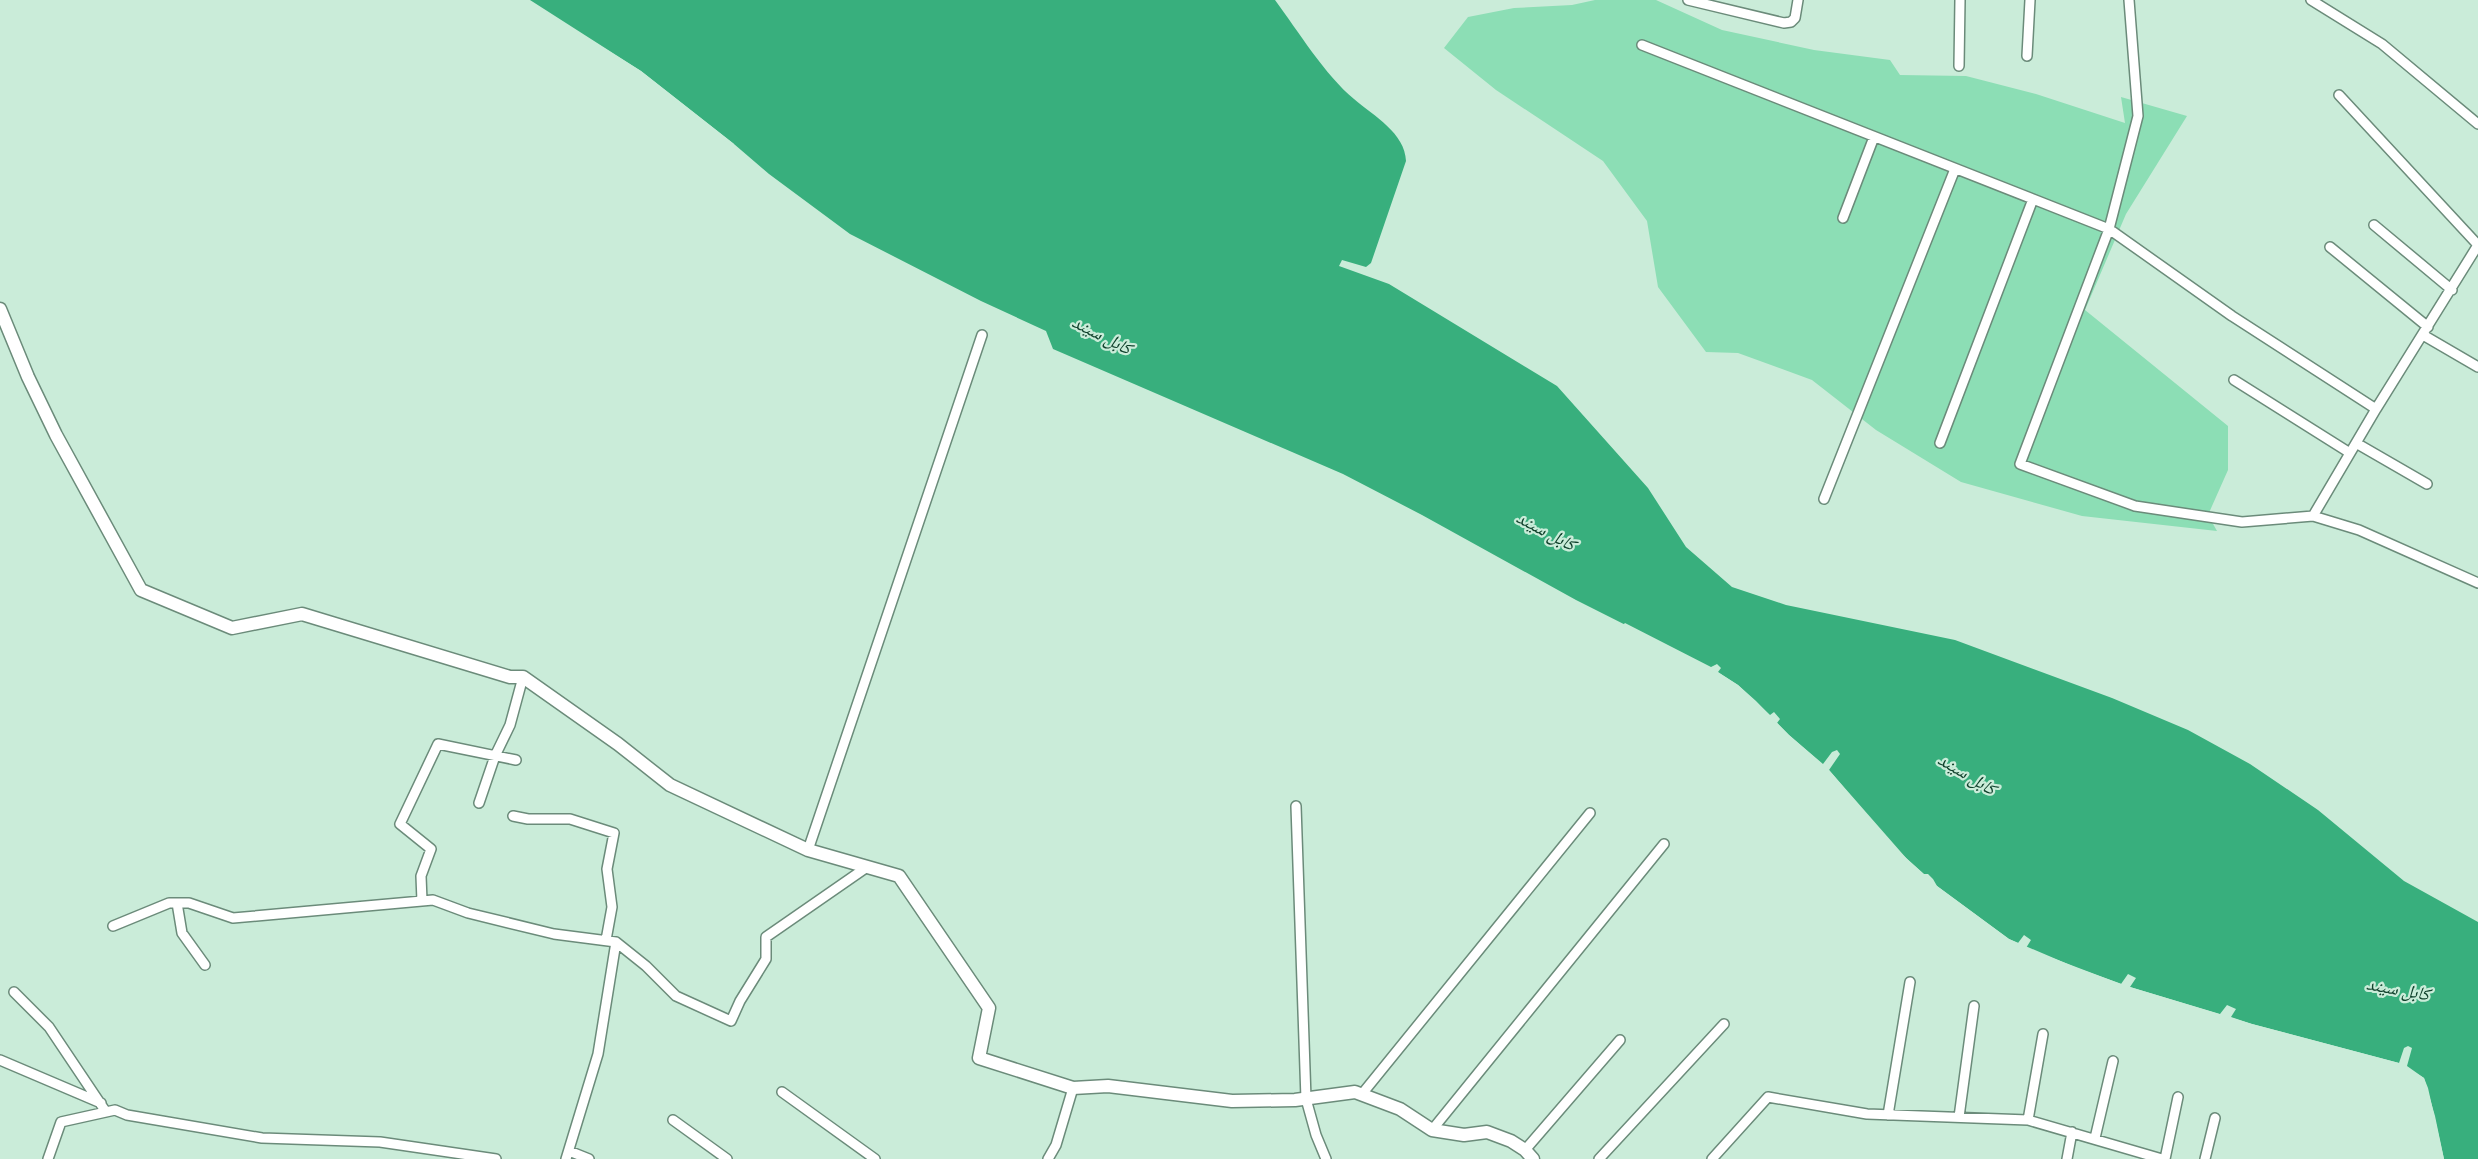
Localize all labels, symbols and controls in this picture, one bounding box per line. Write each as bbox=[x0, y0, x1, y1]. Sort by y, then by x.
water label: کابل سيند bbox=[1069, 310, 1139, 361]
water label: کابل سيند bbox=[1513, 505, 1583, 557]
water label: کابل سيند bbox=[1934, 747, 2004, 802]
water label: کابل سيند bbox=[2365, 972, 2435, 1006]

